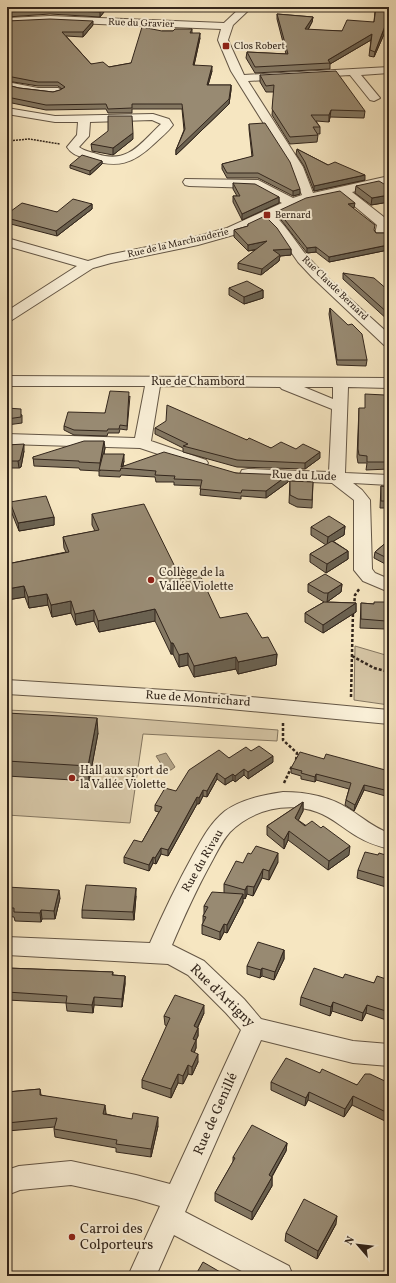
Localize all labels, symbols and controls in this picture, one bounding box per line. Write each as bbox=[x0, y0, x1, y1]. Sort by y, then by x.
street label: Rue du Gravier bbox=[108, 15, 174, 31]
place label: Clos Robert bbox=[234, 39, 285, 53]
marker: Clos Robert bbox=[221, 41, 231, 51]
place label: Bernard bbox=[275, 208, 311, 222]
marker: Bernard bbox=[262, 210, 272, 220]
street label: Rue de la Marchanderie bbox=[126, 224, 230, 261]
street label: Rue Claude Bernard bbox=[299, 253, 372, 324]
street label: Rue de Chambord bbox=[151, 374, 245, 390]
street label: Rue du Lude bbox=[271, 467, 337, 485]
place label: Collège de la Vallée Violette bbox=[159, 565, 234, 595]
marker: Collège de la Vallée Violette bbox=[146, 575, 156, 585]
street label: Rue de Montrichard bbox=[145, 687, 251, 711]
place label: Hall aux sport de la Vallée Violette bbox=[80, 763, 169, 793]
marker: Hall aux sport de la Vallée Violette bbox=[67, 773, 77, 783]
street label: Rue du Rivau bbox=[179, 827, 228, 895]
street label: Rue d'Artigny bbox=[185, 960, 259, 1032]
street label: Rue de Genillé bbox=[189, 1069, 243, 1158]
place label: Carroi des Colporteurs bbox=[80, 1220, 153, 1255]
north arrow bbox=[338, 1225, 378, 1265]
marker: Carroi des Colporteurs bbox=[67, 1232, 77, 1242]
text: N bbox=[342, 1234, 359, 1248]

